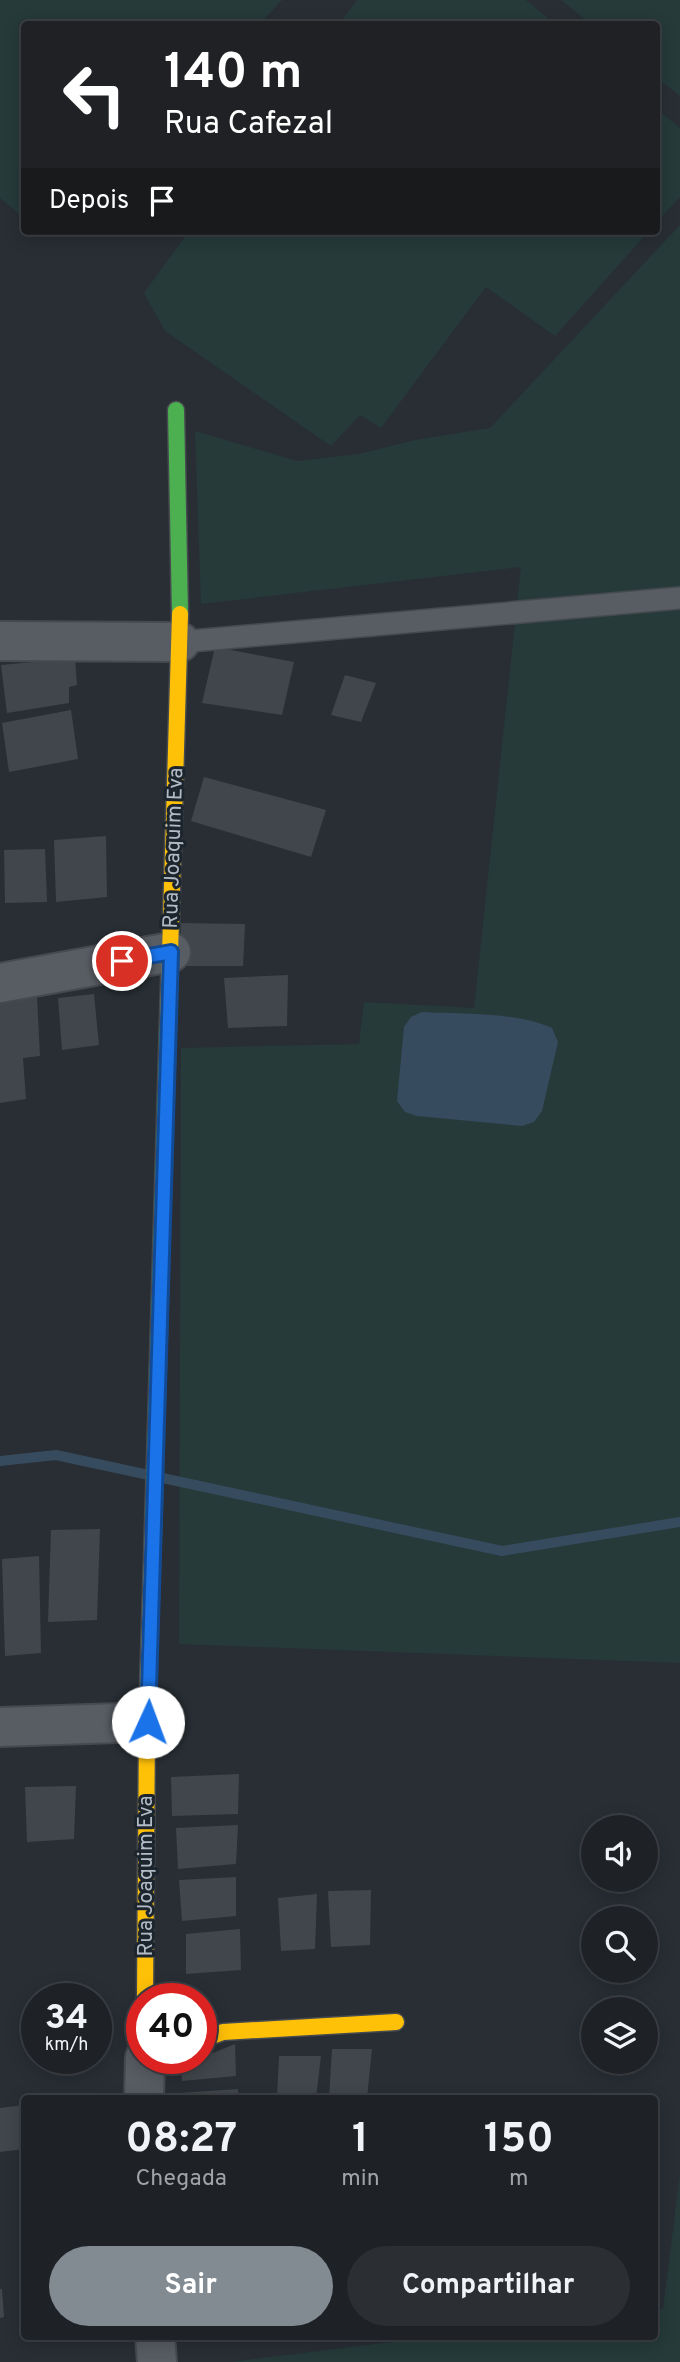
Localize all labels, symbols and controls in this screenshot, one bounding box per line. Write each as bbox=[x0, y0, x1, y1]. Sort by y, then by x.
text: 140 m bbox=[164, 44, 303, 106]
icon: left bbox=[49, 49, 140, 140]
text: Rua Cafezal bbox=[164, 105, 333, 145]
icon: arrive bbox=[143, 182, 181, 220]
text: Depois bbox=[49, 185, 129, 218]
street label: Rua Joaquim Eva bbox=[158, 767, 190, 929]
pin bbox=[92, 931, 152, 991]
icon: arrive bbox=[103, 942, 141, 980]
position arrow bbox=[111, 1685, 185, 1759]
street label: Rua Joaquim Eva bbox=[133, 1796, 160, 1957]
map controls bbox=[581, 1815, 658, 2074]
button: sound bbox=[581, 1815, 658, 1892]
button: search bbox=[581, 1906, 658, 1983]
speed limit sign: 40 bbox=[126, 1983, 217, 2074]
text: 34 bbox=[45, 1997, 88, 2041]
button: layers bbox=[581, 1997, 658, 2074]
text: km/h bbox=[45, 2034, 88, 2057]
text: 08:27 bbox=[125, 2114, 237, 2167]
text: 1 bbox=[352, 2114, 369, 2167]
text: 150 bbox=[484, 2114, 554, 2167]
text: Chegada bbox=[135, 2165, 227, 2194]
text: min bbox=[341, 2165, 380, 2194]
text: m bbox=[509, 2165, 529, 2194]
button: Sair bbox=[49, 2246, 333, 2326]
button: Compartilhar bbox=[347, 2246, 630, 2326]

